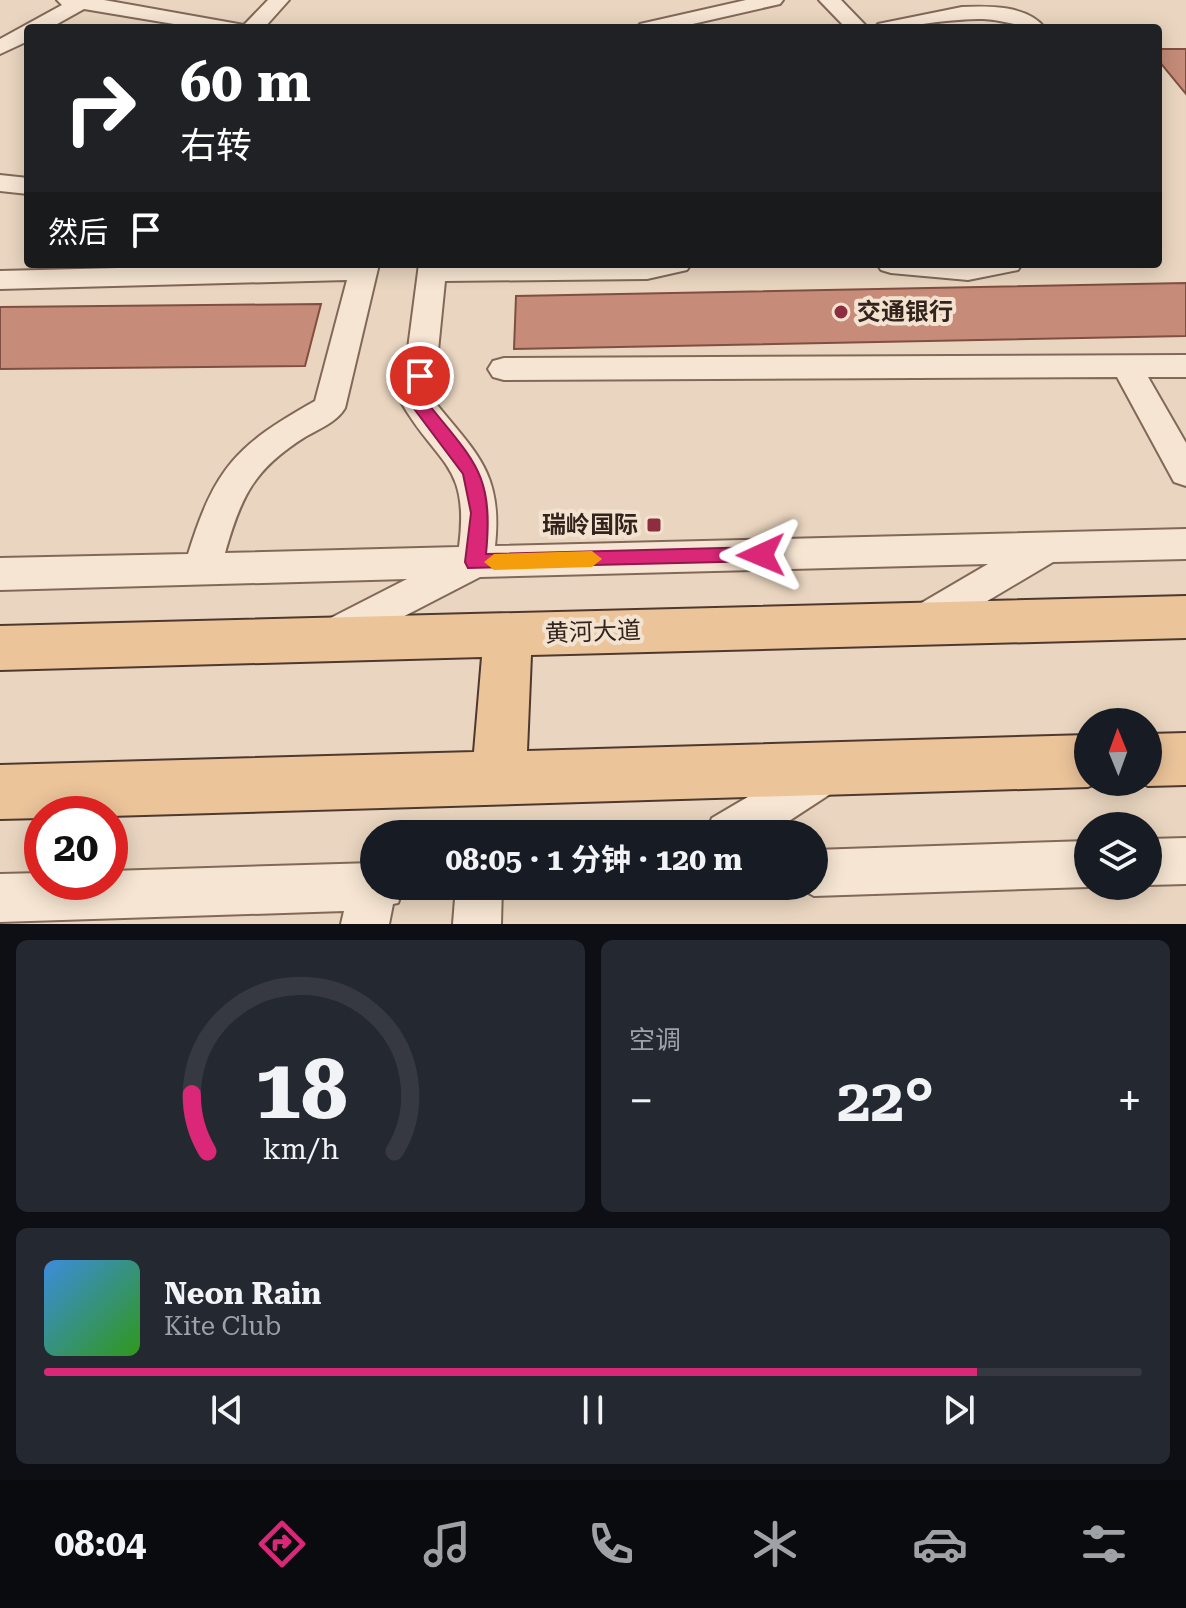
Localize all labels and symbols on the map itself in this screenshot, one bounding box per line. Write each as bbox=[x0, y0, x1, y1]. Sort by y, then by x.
place label: 交通银行 bbox=[857, 298, 953, 326]
marker: 交通银行 bbox=[832, 303, 850, 321]
pin bbox=[386, 342, 454, 410]
place label: 瑞岭国际 bbox=[542, 511, 638, 539]
position arrow bbox=[719, 513, 803, 597]
marker: 瑞岭国际 bbox=[645, 516, 663, 534]
street label: 黄河大道 bbox=[545, 616, 641, 648]
north arrow bbox=[1074, 708, 1162, 796]
speed limit sign: 20 bbox=[24, 796, 128, 900]

